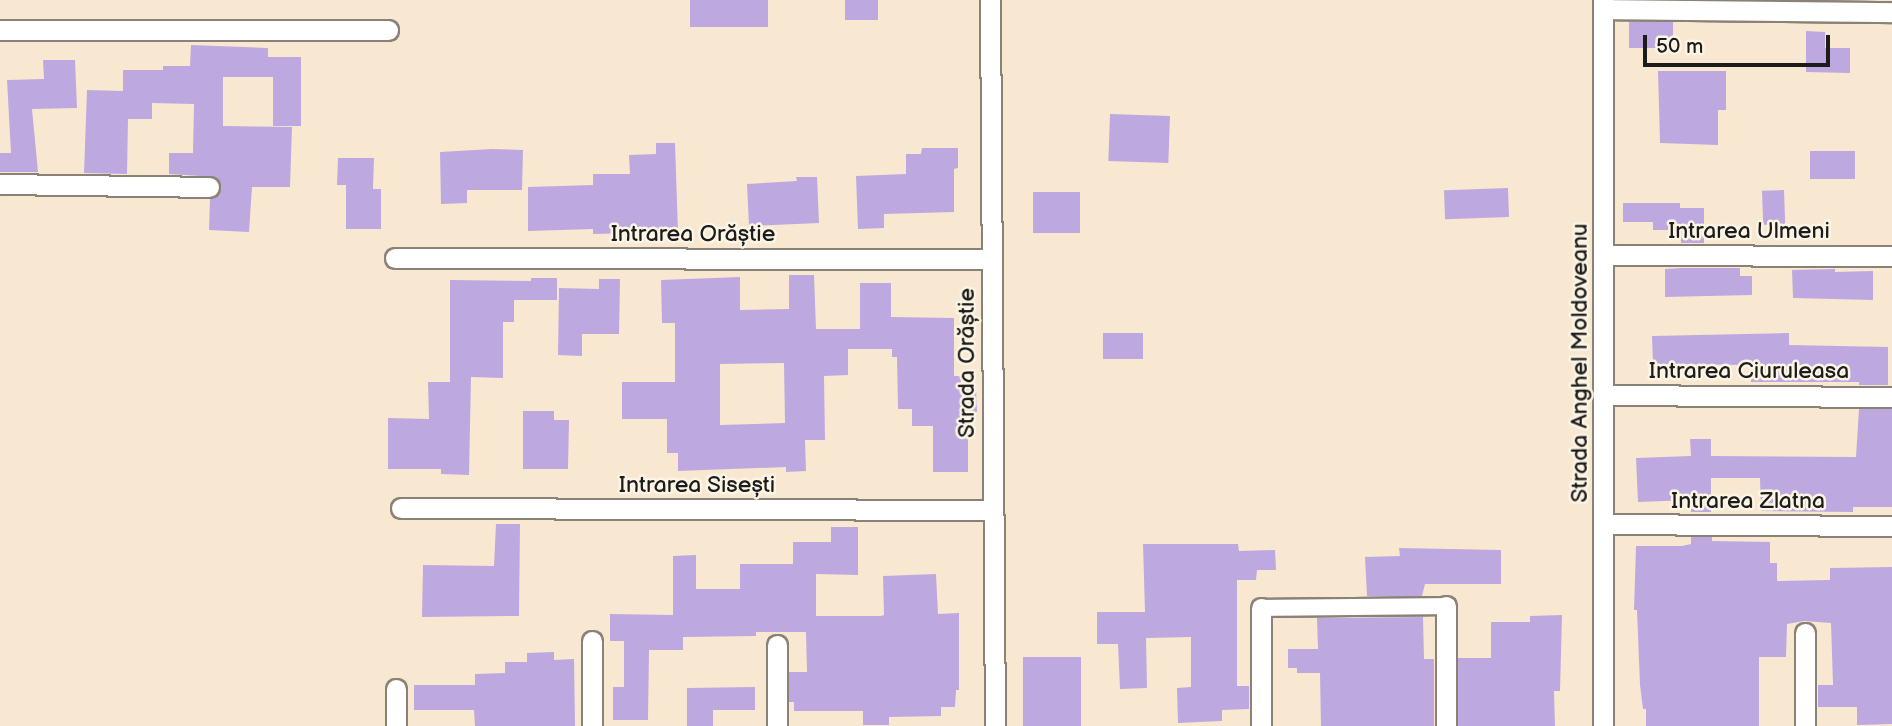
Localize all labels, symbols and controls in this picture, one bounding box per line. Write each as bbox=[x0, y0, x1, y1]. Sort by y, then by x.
scale bar bbox=[1647, 21, 1834, 65]
text: 50 m bbox=[1656, 34, 1703, 59]
street label: Intrarea Ulmeni bbox=[1668, 217, 1830, 245]
street label: Intrarea Orăștie bbox=[611, 220, 775, 248]
street label: Strada Anghel Moldoveanu bbox=[1566, 223, 1594, 503]
street label: Strada Orăștie bbox=[953, 288, 981, 438]
street label: Intrarea Ciuruleasa bbox=[1649, 357, 1849, 385]
street label: Intrarea Sisești bbox=[619, 471, 775, 499]
street label: Intrarea Zlatna bbox=[1671, 487, 1825, 515]

